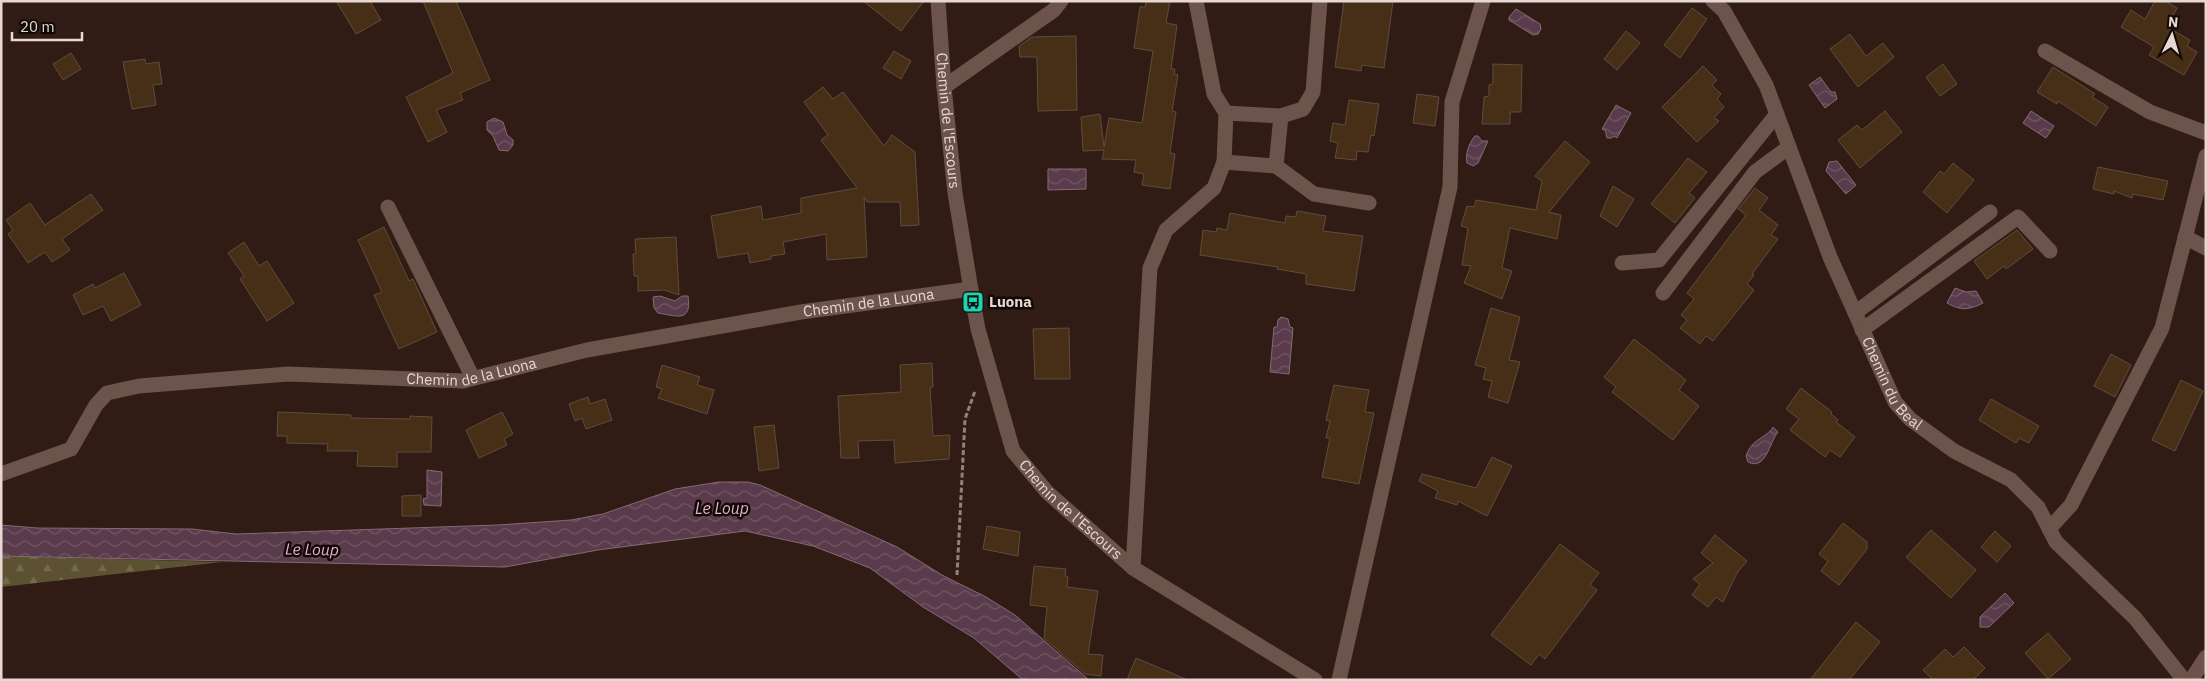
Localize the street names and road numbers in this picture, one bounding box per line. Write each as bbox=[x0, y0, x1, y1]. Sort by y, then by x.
street label: Chemin de l'Escours bbox=[933, 52, 964, 189]
street label: Chemin de la Luona bbox=[802, 284, 935, 321]
street label: Chemin du Beal bbox=[1858, 334, 1926, 434]
street label: Chemin de la Luona bbox=[406, 353, 538, 390]
street label: Chemin de l'Escours bbox=[1015, 455, 1127, 563]

